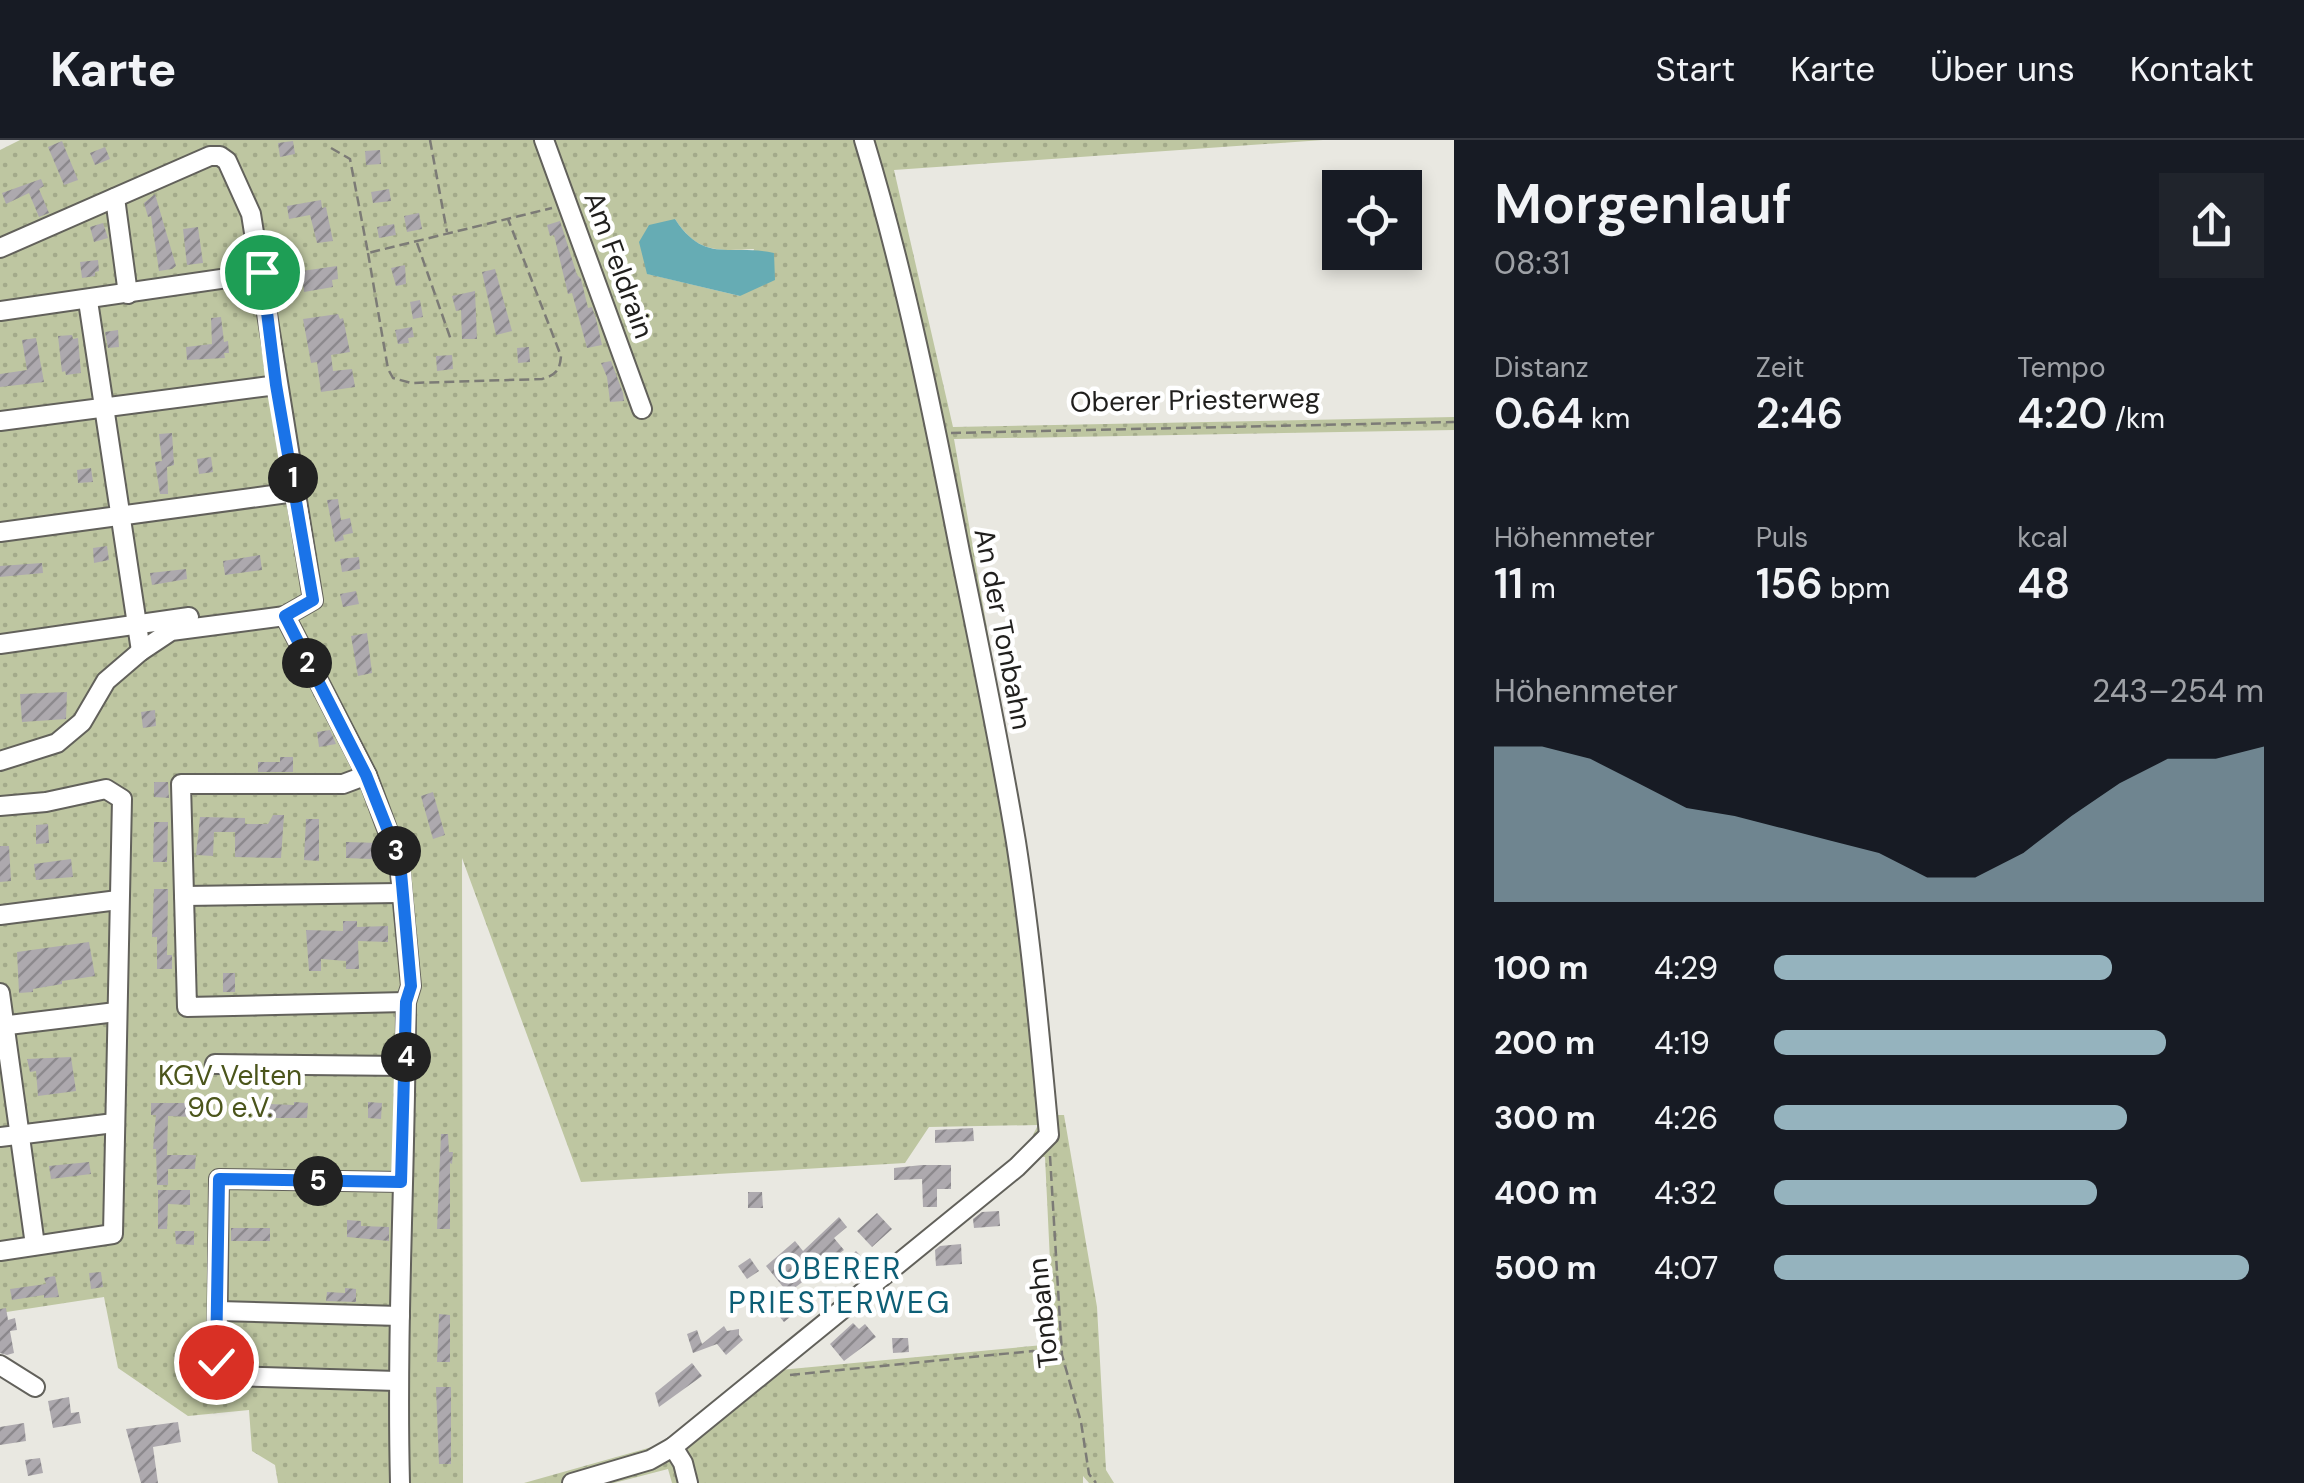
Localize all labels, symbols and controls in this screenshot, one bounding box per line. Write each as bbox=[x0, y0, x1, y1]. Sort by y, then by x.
text: Karte bbox=[50, 38, 176, 101]
text: Start bbox=[1656, 46, 1735, 92]
text: Karte bbox=[1790, 46, 1875, 92]
text: Über uns bbox=[1930, 46, 2075, 92]
text: Kontakt bbox=[2130, 46, 2254, 92]
text: Morgenlauf bbox=[1494, 168, 1792, 240]
map controls bbox=[1322, 170, 1422, 270]
button: locate bbox=[1322, 170, 1422, 270]
button: share bbox=[2159, 173, 2264, 278]
street label: Am Feldrain bbox=[575, 187, 663, 343]
pin bbox=[220, 230, 305, 315]
text: 08:31 bbox=[1494, 242, 1570, 284]
icon: arrive bbox=[235, 245, 290, 300]
text: Distanz bbox=[1494, 349, 1589, 386]
text: Zeit bbox=[1756, 349, 1804, 386]
text: Tempo bbox=[2017, 349, 2106, 386]
street label: Oberer Priesterweg bbox=[1069, 379, 1321, 421]
text: 0.64 bbox=[1494, 386, 1584, 441]
text: 2:46 bbox=[1756, 386, 1843, 441]
text: 4:20 bbox=[2017, 386, 2107, 441]
text: km bbox=[1584, 400, 1630, 437]
text: /km bbox=[2107, 400, 2165, 437]
pin: 1 bbox=[268, 453, 318, 503]
text: 1 bbox=[288, 459, 298, 496]
text: Höhenmeter bbox=[1494, 519, 1655, 556]
text: Puls bbox=[1756, 519, 1808, 556]
text: kcal bbox=[2017, 519, 2068, 556]
street label: An der Tonbahn bbox=[965, 525, 1041, 733]
text: 11 bbox=[1494, 556, 1523, 611]
text: 156 bbox=[1756, 556, 1823, 611]
text: 48 bbox=[2017, 556, 2070, 611]
text: m bbox=[1523, 570, 1556, 607]
text: bpm bbox=[1823, 570, 1890, 607]
pin: 2 bbox=[282, 638, 332, 688]
text: 2 bbox=[299, 644, 315, 681]
text: Höhenmeter bbox=[1494, 670, 1678, 712]
text: 243–254 m bbox=[2092, 670, 2264, 712]
pin: 3 bbox=[371, 826, 421, 876]
text: 3 bbox=[388, 832, 404, 869]
text: 100 m bbox=[1494, 947, 1588, 989]
text: 4:29 bbox=[1654, 947, 1718, 989]
text: 200 m bbox=[1494, 1022, 1595, 1064]
text: 4:19 bbox=[1654, 1022, 1710, 1064]
pin: 4 bbox=[381, 1032, 431, 1082]
text: 4 bbox=[397, 1038, 415, 1075]
park label: KGV Velten 90 e.V. bbox=[158, 1057, 302, 1126]
text: 300 m bbox=[1494, 1097, 1596, 1139]
text: 4:26 bbox=[1654, 1097, 1718, 1139]
pin: 5 bbox=[293, 1156, 343, 1206]
text: 5 bbox=[309, 1162, 327, 1199]
text: 400 m bbox=[1494, 1172, 1598, 1214]
text: 4:32 bbox=[1654, 1172, 1717, 1214]
text: 500 m bbox=[1494, 1247, 1597, 1289]
text: 4:07 bbox=[1654, 1247, 1718, 1289]
district label: OBERER PRIESTERWEG bbox=[728, 1249, 952, 1322]
street label: Tonbahn bbox=[1019, 1256, 1067, 1370]
pin bbox=[174, 1320, 259, 1405]
icon: check bbox=[189, 1335, 244, 1390]

